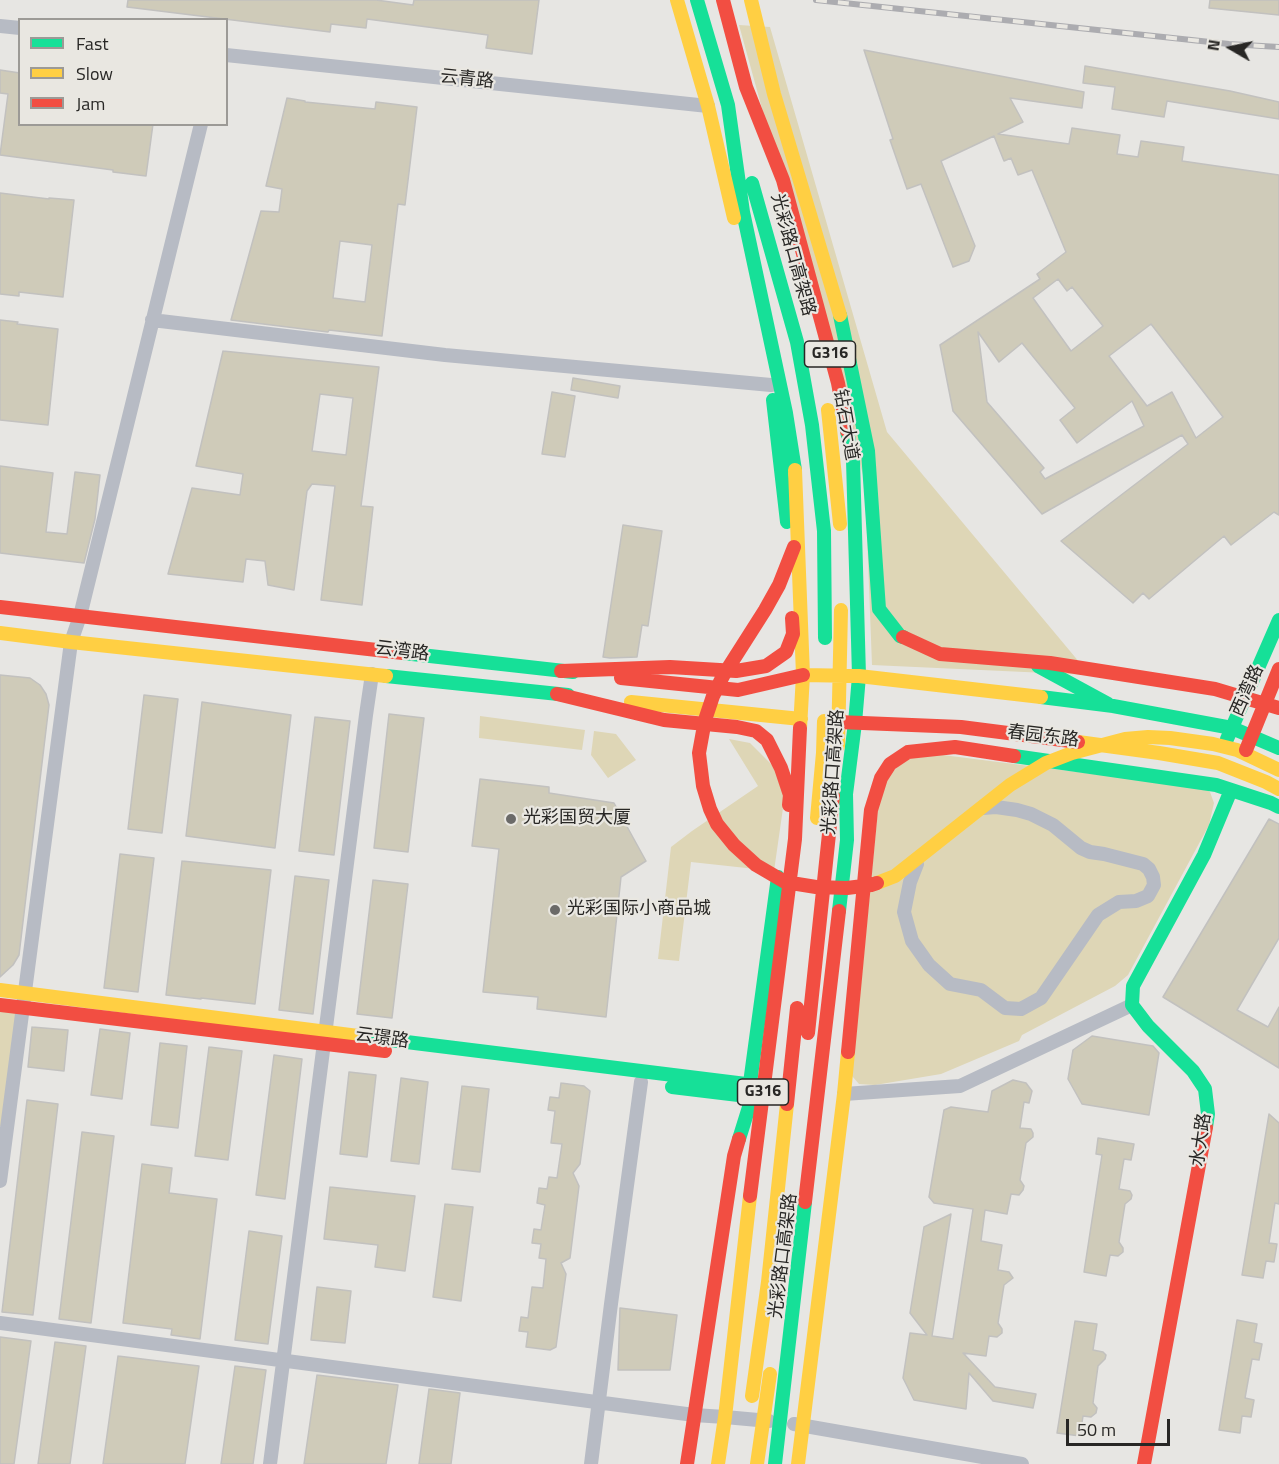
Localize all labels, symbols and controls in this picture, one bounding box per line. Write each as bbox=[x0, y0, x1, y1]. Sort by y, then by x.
legend bbox=[18, 18, 228, 126]
north arrow bbox=[1201, 18, 1261, 78]
text: Fast bbox=[76, 30, 109, 57]
text: N bbox=[1201, 38, 1226, 53]
text: Slow bbox=[76, 60, 113, 87]
street label: 云青路 bbox=[439, 66, 495, 94]
text: Jam bbox=[76, 90, 105, 117]
street label: 光彩路口高架路 bbox=[765, 191, 819, 319]
road number: G316 bbox=[804, 341, 856, 367]
street label: 钻石大道 bbox=[828, 388, 862, 462]
street label: 云湾路 bbox=[374, 638, 430, 666]
street label: 西湾路 bbox=[1227, 662, 1269, 720]
street label: 光彩路口高架路 bbox=[819, 708, 849, 836]
street label: 春园东路 bbox=[1006, 722, 1080, 752]
place label: 光彩国贸大厦 bbox=[523, 808, 631, 830]
marker: 光彩国贸大厦 bbox=[504, 812, 518, 826]
place label: 光彩国际小商品城 bbox=[567, 899, 711, 921]
marker: 光彩国际小商品城 bbox=[548, 903, 562, 917]
street label: 云璟路 bbox=[354, 1025, 410, 1053]
road number: G316 bbox=[738, 1079, 789, 1105]
street label: 水大路 bbox=[1188, 1112, 1216, 1168]
street label: 光彩路口高架路 bbox=[766, 1192, 802, 1320]
scale bar bbox=[1069, 1407, 1172, 1445]
text: 50 m bbox=[1077, 1416, 1116, 1443]

